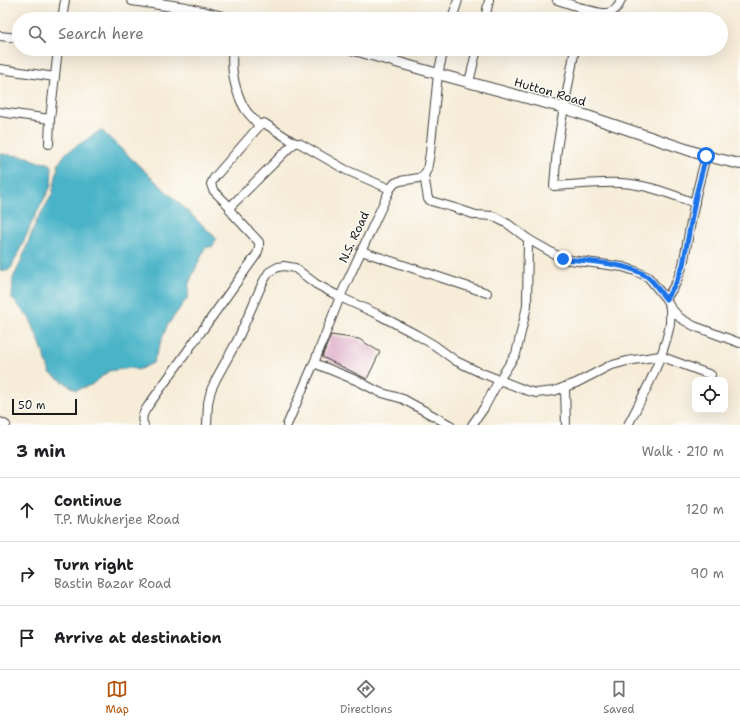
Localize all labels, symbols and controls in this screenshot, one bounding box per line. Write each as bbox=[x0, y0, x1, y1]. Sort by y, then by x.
search box bbox=[12, 12, 728, 56]
icon: search bbox=[26, 23, 48, 45]
text: Search here bbox=[58, 24, 144, 44]
street label: Hutton Road bbox=[512, 74, 588, 110]
route start bbox=[697, 147, 715, 165]
street label: N.S. Road bbox=[335, 208, 373, 265]
route end bbox=[554, 250, 572, 268]
map controls bbox=[692, 377, 728, 413]
button: locate bbox=[692, 377, 728, 413]
scale bar bbox=[12, 397, 77, 416]
text: 50 m bbox=[18, 398, 46, 413]
text: 3 min bbox=[16, 440, 66, 462]
text: Walk · 210 m bbox=[642, 443, 724, 460]
text: Continue bbox=[54, 491, 122, 511]
icon: ahead bbox=[16, 499, 38, 521]
text: 120 m bbox=[686, 501, 724, 518]
text: T.P. Mukherjee Road bbox=[54, 511, 180, 528]
text: Turn right bbox=[54, 555, 134, 575]
icon: right bbox=[16, 563, 38, 585]
text: 90 m bbox=[690, 565, 724, 582]
text: Bastin Bazar Road bbox=[54, 575, 171, 592]
icon: arrive bbox=[16, 627, 38, 649]
text: Arrive at destination bbox=[54, 628, 222, 648]
tab: Map bbox=[105, 678, 129, 717]
tab: Directions bbox=[340, 678, 392, 717]
tab: Saved bbox=[603, 678, 635, 717]

